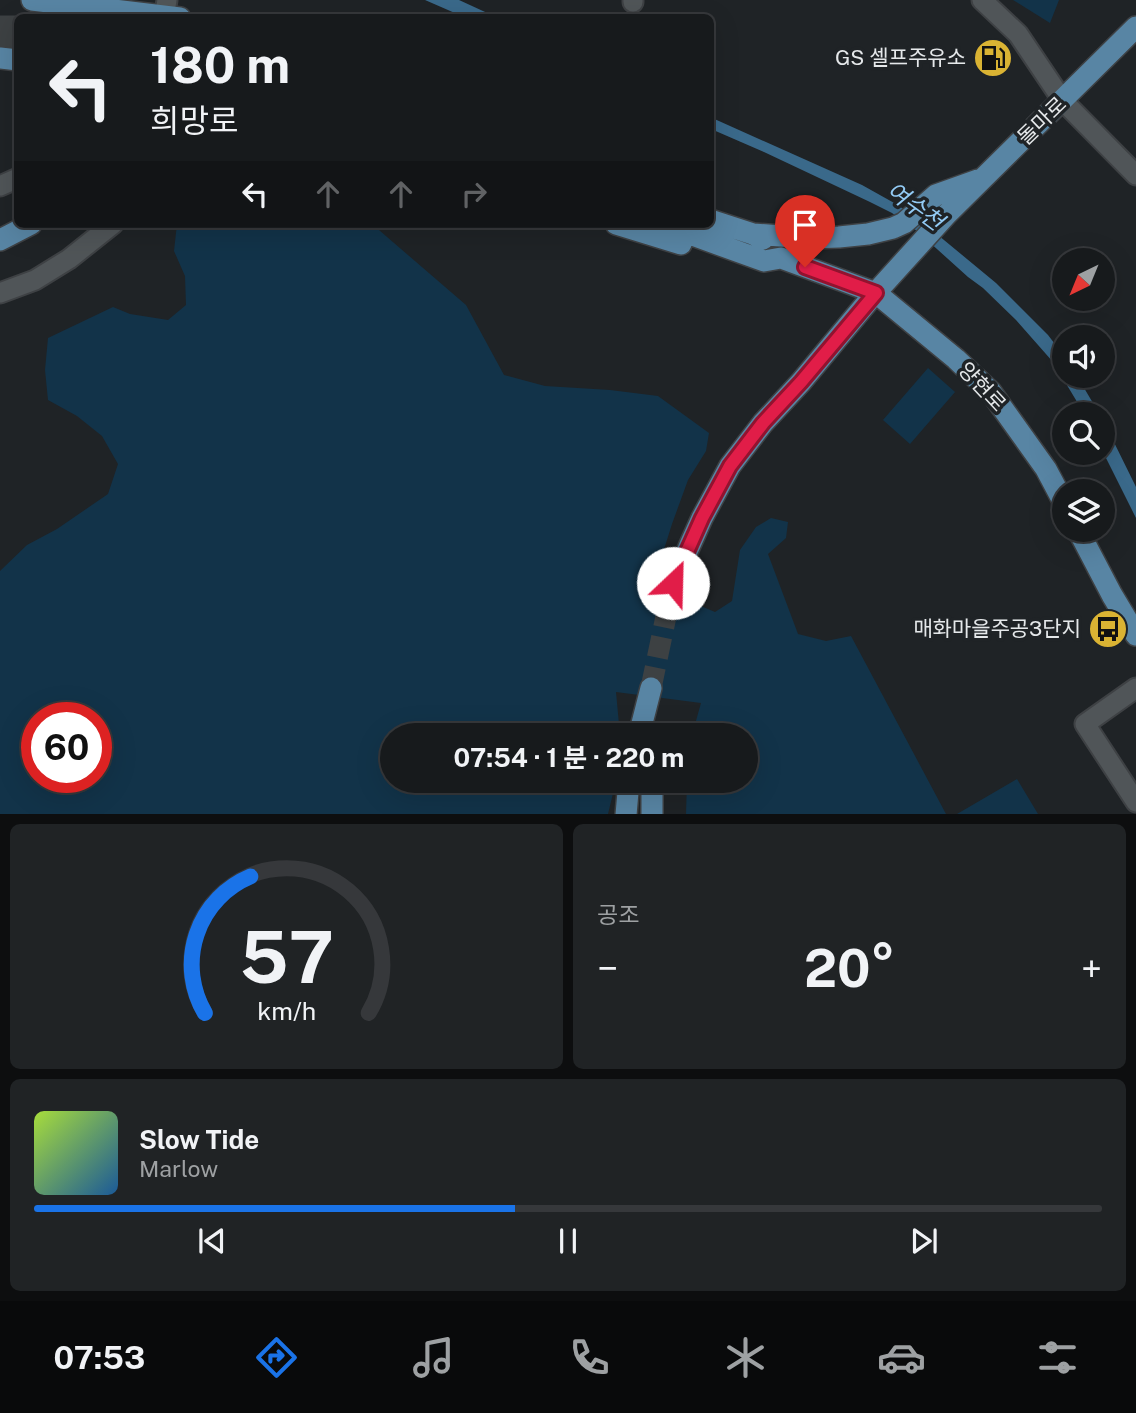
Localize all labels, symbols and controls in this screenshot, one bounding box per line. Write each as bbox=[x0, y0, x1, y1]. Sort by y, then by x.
text: 180 m bbox=[150, 36, 290, 94]
fuel station icon: GS 셀프주유소 bbox=[972, 37, 1014, 79]
icon: left bbox=[35, 42, 126, 133]
place label: GS 셀프주유소 bbox=[835, 45, 966, 70]
street label: 돌마로 bbox=[1012, 92, 1071, 150]
text: 희망로 bbox=[150, 102, 238, 139]
icon: left bbox=[236, 175, 274, 213]
icon: ahead bbox=[309, 175, 347, 213]
icon: ahead bbox=[382, 175, 420, 213]
icon: right bbox=[455, 175, 493, 213]
water label: 여수천 bbox=[882, 176, 951, 237]
pin bbox=[775, 195, 835, 267]
icon: arrive bbox=[786, 206, 824, 244]
north arrow bbox=[1052, 248, 1115, 312]
map controls bbox=[1052, 248, 1115, 542]
button: sound bbox=[1052, 325, 1115, 388]
street label: 양현로 bbox=[953, 357, 1011, 416]
button: search bbox=[1052, 402, 1115, 465]
button: layers bbox=[1052, 479, 1115, 542]
position arrow bbox=[636, 546, 710, 620]
bus stop icon: 매화마을주공3단지 bbox=[1087, 608, 1129, 650]
place label: 매화마을주공3단지 bbox=[913, 616, 1081, 641]
speed limit sign: 60 bbox=[21, 702, 112, 793]
text: 07:54 · 1 분 · 220 m bbox=[454, 742, 684, 773]
text: 공조 bbox=[597, 901, 639, 928]
text: 57 bbox=[239, 914, 334, 999]
text: 20° bbox=[804, 938, 895, 999]
text: − bbox=[597, 946, 618, 991]
text: + bbox=[1081, 946, 1102, 991]
text: km/h bbox=[257, 995, 316, 1025]
text: Slow Tide bbox=[139, 1124, 259, 1155]
text: Marlow bbox=[139, 1155, 218, 1182]
icon: previous bbox=[193, 1222, 231, 1260]
icon: pause bbox=[549, 1222, 587, 1260]
icon: next bbox=[905, 1222, 943, 1260]
icon: directions bbox=[252, 1333, 301, 1382]
icon: music bbox=[409, 1333, 458, 1382]
icon: phone bbox=[565, 1333, 614, 1382]
icon: climate bbox=[721, 1333, 770, 1382]
icon: car bbox=[877, 1333, 926, 1382]
icon: filters bbox=[1033, 1333, 1082, 1382]
text: 07:53 bbox=[54, 1339, 145, 1376]

